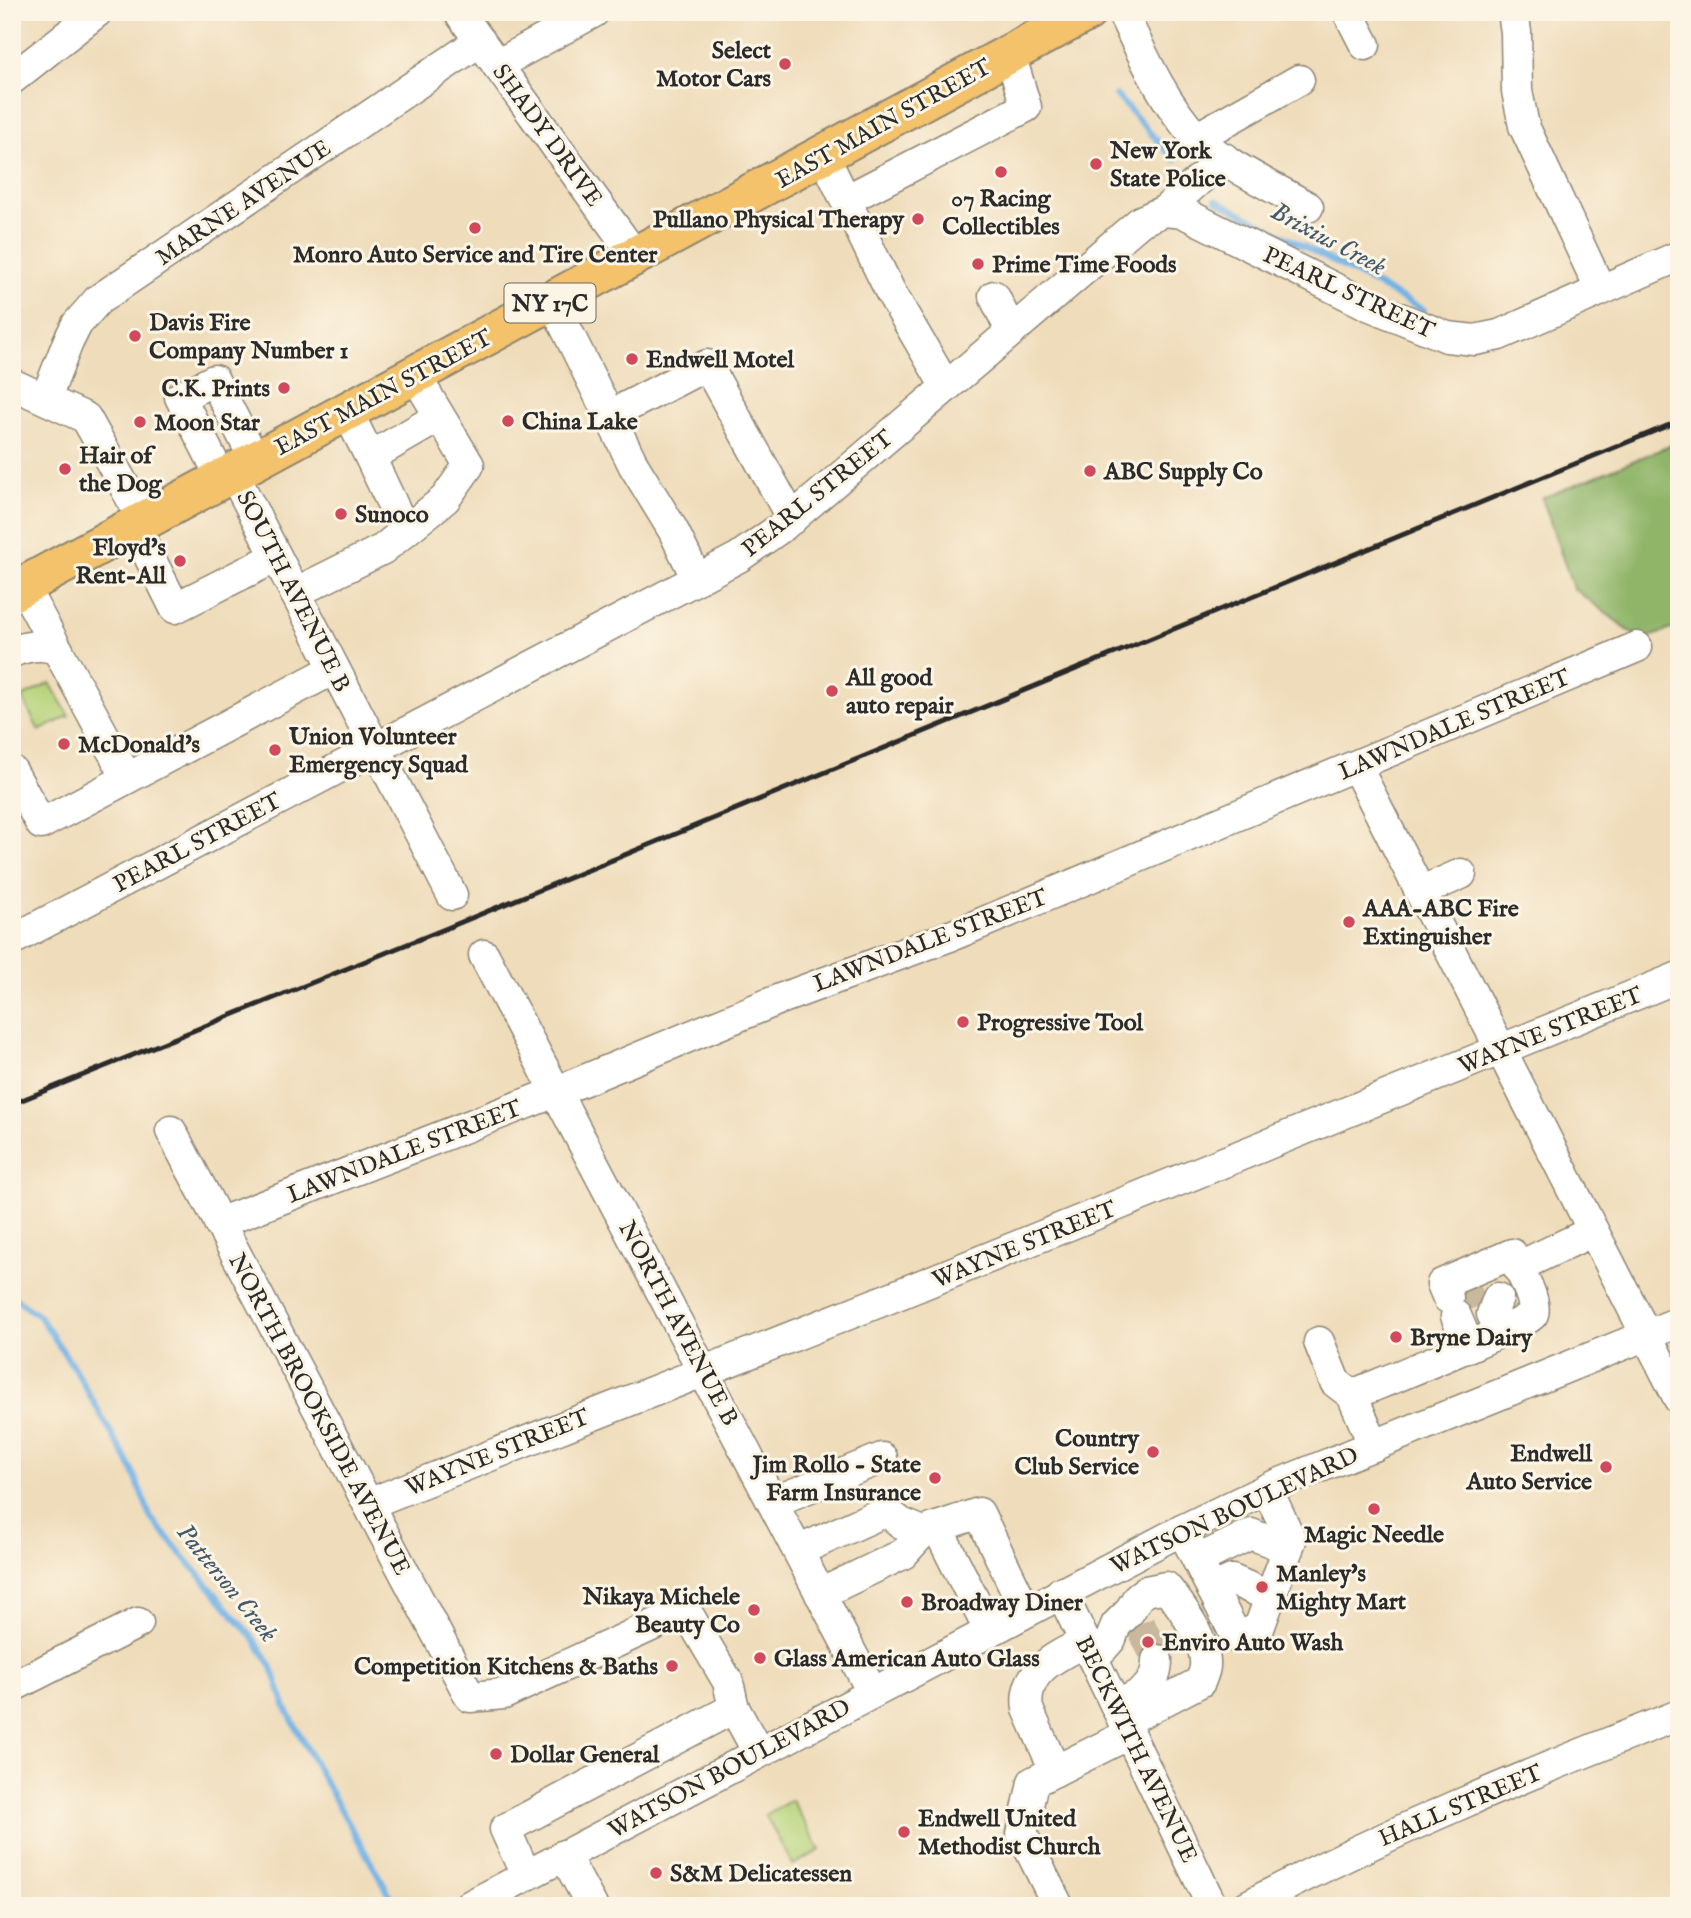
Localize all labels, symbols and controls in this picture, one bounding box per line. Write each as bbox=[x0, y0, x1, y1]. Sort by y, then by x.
place label: Select Motor Cars bbox=[656, 36, 772, 95]
street label: EAST MAIN STREET bbox=[771, 52, 997, 196]
marker: Select Motor Cars bbox=[777, 56, 793, 72]
street label: SHADY DRIVE bbox=[485, 58, 609, 213]
street label: MARNE AVENUE bbox=[150, 133, 337, 273]
place label: New York State Police bbox=[1109, 136, 1226, 195]
marker: New York State Police bbox=[1088, 156, 1104, 172]
marker: 07 Racing Collectibles bbox=[993, 164, 1009, 180]
place label: 07 Racing Collectibles bbox=[942, 184, 1060, 243]
water label: Brixius Creek bbox=[1265, 195, 1392, 284]
place label: Pullano Physical Therapy bbox=[653, 205, 905, 236]
marker: Pullano Physical Therapy bbox=[910, 211, 926, 227]
marker: Monro Auto Service and Tire Center bbox=[467, 220, 483, 236]
place label: Monro Auto Service and Tire Center bbox=[293, 240, 658, 271]
street label: PEARL STREET bbox=[1258, 240, 1440, 347]
place label: Prime Time Foods bbox=[992, 250, 1177, 281]
marker: Prime Time Foods bbox=[970, 256, 986, 272]
road number: NY 17C bbox=[504, 284, 596, 322]
place label: Davis Fire Company Number 1 bbox=[149, 308, 349, 367]
street label: EAST MAIN STREET bbox=[270, 323, 498, 464]
marker: Davis Fire Company Number 1 bbox=[127, 328, 143, 344]
place label: Endwell Motel bbox=[646, 345, 795, 376]
marker: Endwell Motel bbox=[624, 351, 640, 367]
place label: C.K. Prints bbox=[162, 374, 271, 405]
marker: C.K. Prints bbox=[276, 380, 292, 396]
place label: China Lake bbox=[522, 407, 638, 438]
place label: Moon Star bbox=[154, 408, 260, 439]
marker: China Lake bbox=[500, 413, 516, 429]
marker: Moon Star bbox=[132, 414, 148, 430]
street label: PEARL STREET bbox=[736, 423, 900, 565]
place label: Hair of the Dog bbox=[79, 441, 162, 500]
place label: ABC Supply Co bbox=[1103, 457, 1263, 488]
marker: Hair of the Dog bbox=[57, 461, 73, 477]
marker: ABC Supply Co bbox=[1082, 463, 1098, 479]
street label: SOUTH AVENUE B bbox=[228, 486, 357, 698]
place label: Sunoco bbox=[355, 500, 429, 531]
marker: Sunoco bbox=[333, 506, 349, 522]
place label: Floyd's Rent-All bbox=[75, 533, 167, 592]
marker: Floyd's Rent-All bbox=[172, 553, 188, 569]
street label: LAWNDALE STREET bbox=[1334, 662, 1575, 788]
place label: All good auto repair bbox=[845, 663, 954, 722]
marker: All good auto repair bbox=[824, 683, 840, 699]
place label: Union Volunteer Emergency Squad bbox=[288, 722, 469, 781]
place label: McDonald's bbox=[78, 730, 201, 761]
marker: McDonald's bbox=[56, 736, 72, 752]
marker: Union Volunteer Emergency Squad bbox=[267, 742, 283, 758]
street label: PEARL STREET bbox=[108, 786, 287, 901]
street label: LAWNDALE STREET bbox=[809, 882, 1053, 1000]
place label: AAA-ABC Fire Extinguisher bbox=[1362, 894, 1519, 953]
marker: AAA-ABC Fire Extinguisher bbox=[1341, 914, 1357, 930]
street label: WAYNE STREET bbox=[1454, 980, 1648, 1082]
place label: Progressive Tool bbox=[977, 1008, 1144, 1039]
marker: Progressive Tool bbox=[955, 1014, 971, 1030]
street label: LAWNDALE STREET bbox=[283, 1093, 527, 1211]
street label: WAYNE STREET bbox=[928, 1194, 1122, 1296]
street label: NORTH AVENUE B bbox=[611, 1216, 745, 1431]
street label: NORTH BROOKSIDE AVENUE bbox=[220, 1248, 417, 1581]
place label: Bryne Dairy bbox=[1410, 1323, 1533, 1354]
marker: Bryne Dairy bbox=[1388, 1329, 1404, 1345]
street label: WAYNE STREET bbox=[401, 1402, 595, 1504]
place label: Country Club Service bbox=[1014, 1424, 1140, 1483]
place label: Endwell Auto Service bbox=[1466, 1439, 1592, 1498]
street label: WATSON BOULEVARD bbox=[1106, 1440, 1364, 1583]
marker: Country Club Service bbox=[1145, 1444, 1161, 1460]
place label: Jim Rollo - State Farm Insurance bbox=[749, 1450, 921, 1509]
marker: Endwell Auto Service bbox=[1598, 1459, 1614, 1475]
marker: Jim Rollo - State Farm Insurance bbox=[927, 1470, 943, 1486]
marker: Magic Needle bbox=[1366, 1501, 1382, 1517]
water label: Patterson Creek bbox=[169, 1517, 285, 1649]
place label: Magic Needle bbox=[1304, 1520, 1444, 1551]
place label: Manley's Mighty Mart bbox=[1276, 1559, 1407, 1618]
marker: Manley's Mighty Mart bbox=[1254, 1579, 1270, 1595]
place label: Nikaya Michele Beauty Co bbox=[581, 1582, 740, 1641]
place label: Broadway Diner bbox=[921, 1588, 1083, 1619]
marker: Broadway Diner bbox=[899, 1594, 915, 1610]
marker: Nikaya Michele Beauty Co bbox=[746, 1602, 762, 1618]
place label: Enviro Auto Wash bbox=[1162, 1628, 1343, 1659]
street label: BECKWITH AVENUE bbox=[1067, 1631, 1204, 1868]
marker: Enviro Auto Wash bbox=[1140, 1634, 1156, 1650]
place label: Glass American Auto Glass bbox=[774, 1644, 1040, 1675]
marker: Glass American Auto Glass bbox=[752, 1650, 768, 1666]
place label: Competition Kitchens & Baths bbox=[354, 1652, 659, 1683]
marker: Competition Kitchens & Baths bbox=[664, 1658, 680, 1674]
street label: WATSON BOULEVARD bbox=[603, 1692, 856, 1846]
place label: Dollar General bbox=[510, 1740, 660, 1771]
marker: Dollar General bbox=[488, 1746, 504, 1762]
street label: HALL STREET bbox=[1374, 1758, 1548, 1855]
place label: Endwell United Methodist Church bbox=[918, 1804, 1101, 1863]
marker: Endwell United Methodist Church bbox=[896, 1824, 912, 1840]
place label: S&M Delicatessen bbox=[670, 1859, 852, 1890]
marker: S&M Delicatessen bbox=[648, 1865, 664, 1881]

